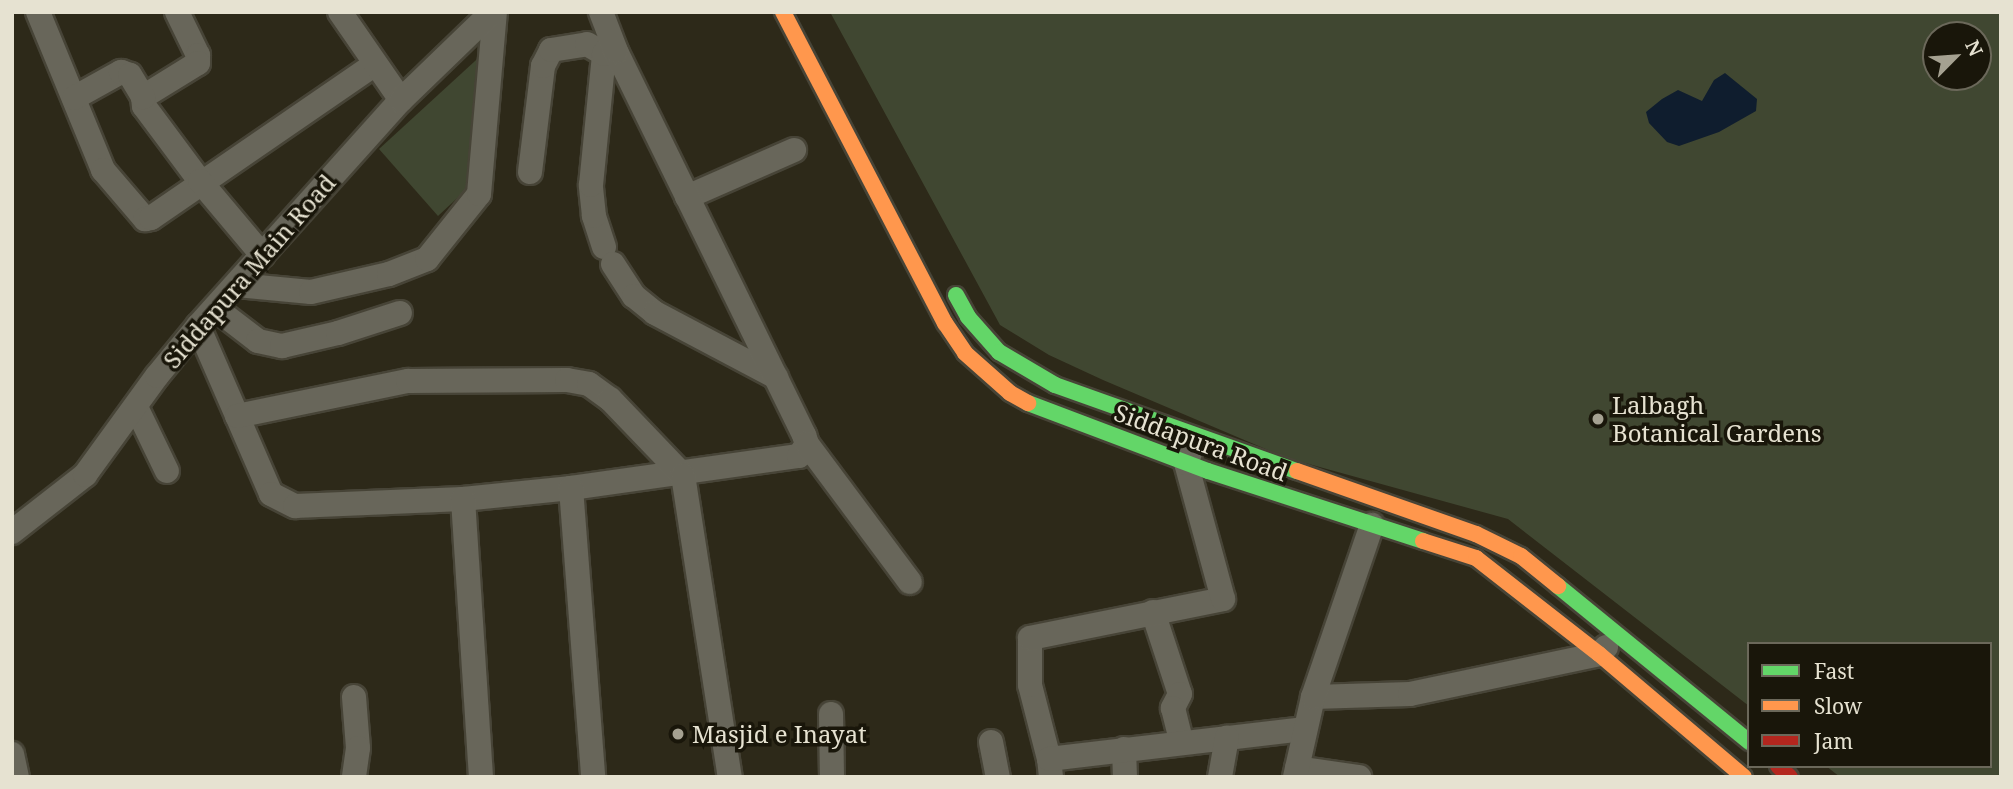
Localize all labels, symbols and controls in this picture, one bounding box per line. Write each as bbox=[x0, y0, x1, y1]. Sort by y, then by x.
north arrow bbox=[1922, 21, 1992, 91]
text: N bbox=[1959, 36, 1989, 60]
street label: Siddapura Main Road bbox=[157, 168, 341, 374]
place label: Lalbagh Botanical Gardens bbox=[1612, 391, 1821, 447]
street label: Siddapura Road bbox=[1111, 397, 1291, 487]
marker: Lalbagh Botanical Gardens bbox=[1590, 411, 1606, 427]
legend bbox=[1747, 642, 1992, 768]
text: Fast bbox=[1814, 657, 1854, 685]
text: Slow bbox=[1814, 692, 1862, 720]
place label: Masjid e Inayat bbox=[692, 720, 867, 748]
marker: Masjid e Inayat bbox=[670, 726, 686, 742]
text: Jam bbox=[1814, 727, 1853, 755]

